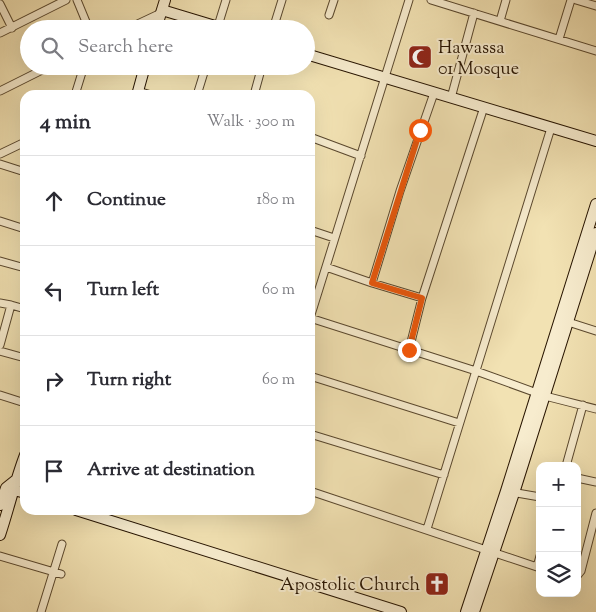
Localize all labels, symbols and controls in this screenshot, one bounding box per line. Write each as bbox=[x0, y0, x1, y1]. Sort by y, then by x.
search box bbox=[20, 20, 315, 75]
icon: search bbox=[38, 34, 66, 62]
text: Search here bbox=[78, 34, 173, 61]
place label: Hawassa 01 Mosque bbox=[438, 36, 519, 83]
mosque icon: Hawassa 01 Mosque bbox=[407, 44, 433, 70]
text: 4 min bbox=[40, 108, 91, 138]
text: Walk · 300 m bbox=[207, 111, 295, 134]
route start bbox=[409, 119, 432, 142]
icon: ahead bbox=[40, 187, 68, 215]
text: Continue bbox=[87, 187, 166, 214]
text: 180 m bbox=[256, 189, 295, 212]
icon: left bbox=[40, 277, 68, 305]
text: Turn left bbox=[87, 277, 159, 304]
text: 60 m bbox=[262, 279, 295, 302]
route end bbox=[398, 339, 421, 362]
icon: right bbox=[40, 367, 68, 395]
text: Turn right bbox=[87, 367, 171, 394]
text: 60 m bbox=[262, 369, 295, 392]
icon: arrive bbox=[40, 457, 68, 485]
text: Arrive at destination bbox=[87, 457, 255, 484]
map controls bbox=[536, 462, 581, 597]
button: + bbox=[536, 462, 581, 507]
button: − bbox=[536, 507, 581, 552]
button: layers bbox=[536, 552, 581, 597]
church icon: Apostolic Church bbox=[424, 571, 450, 597]
place label: Apostolic Church bbox=[280, 573, 420, 599]

